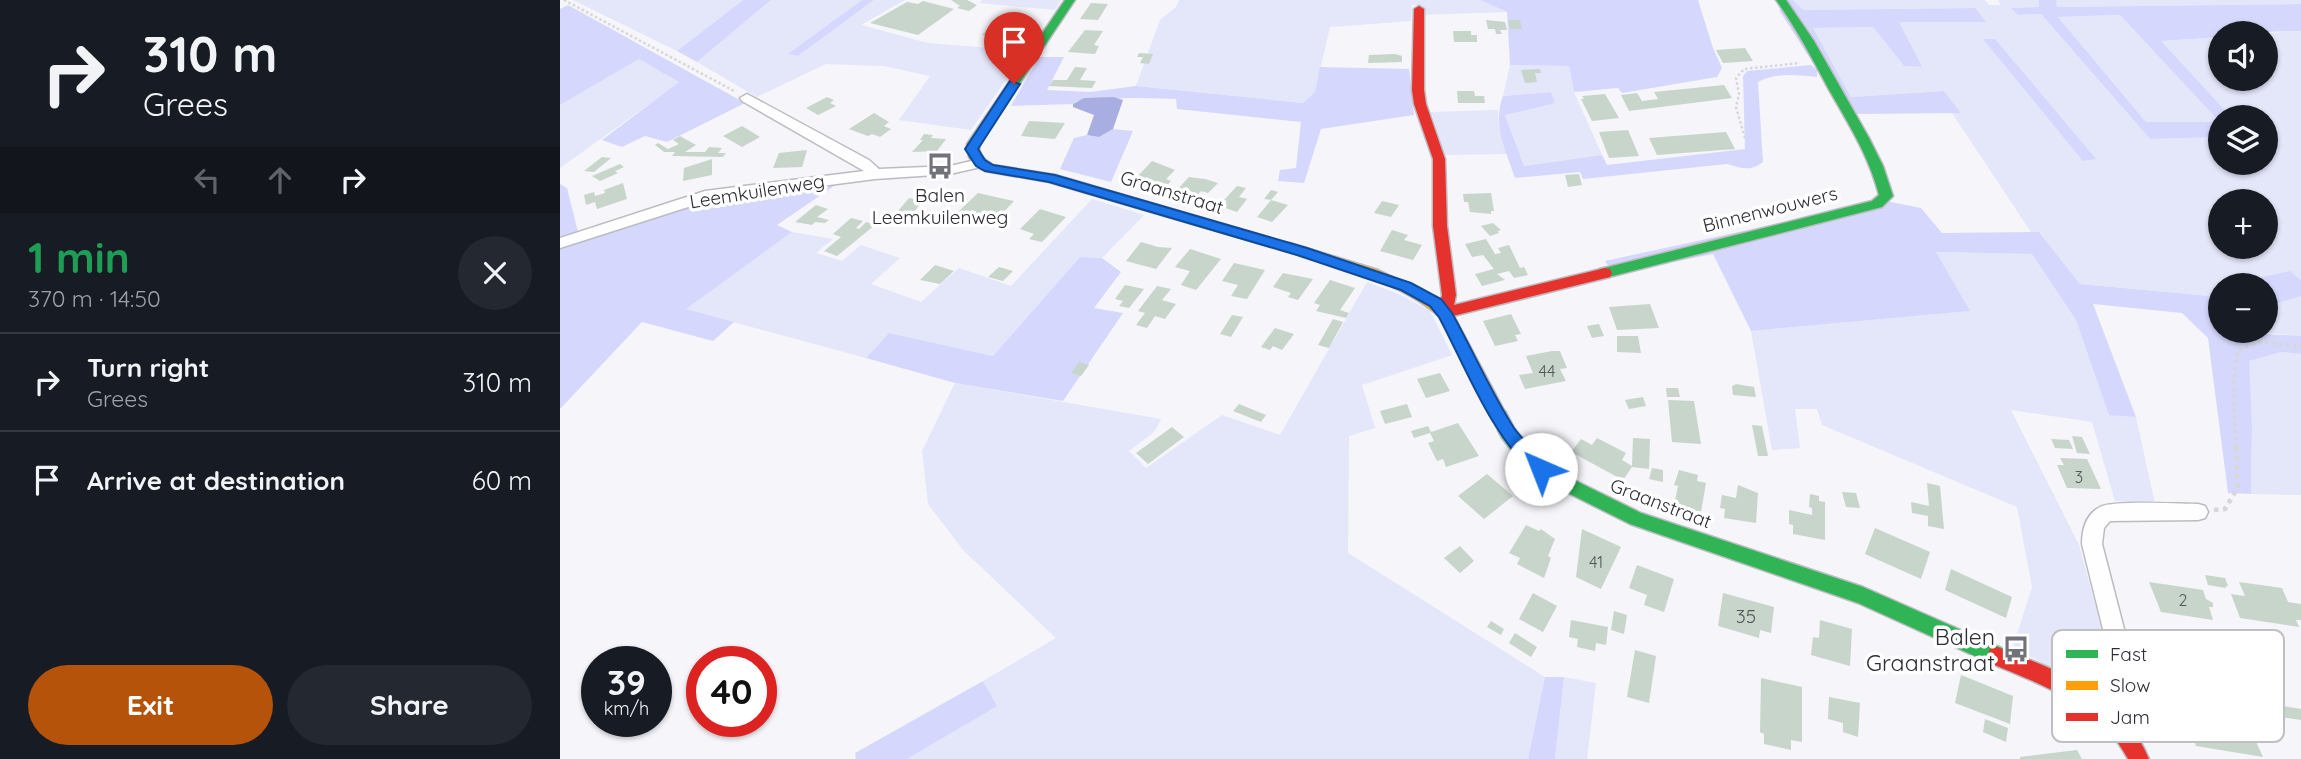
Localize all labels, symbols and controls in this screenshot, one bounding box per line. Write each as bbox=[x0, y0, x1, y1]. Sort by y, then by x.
pin bbox=[984, 12.0, 1044, 84]
map controls bbox=[2208, 21, 2278, 343]
button: sound bbox=[2208, 21, 2278, 91]
text: 310 m bbox=[143, 23, 277, 84]
icon: arrive bbox=[995, 23, 1033, 61]
icon: right bbox=[28, 28, 119, 119]
text: Grees bbox=[143, 84, 228, 124]
button: layers bbox=[2208, 105, 2278, 175]
bus stop icon: Balen Leemkuilenweg bbox=[925, 151, 955, 181]
icon: left bbox=[188, 161, 226, 199]
icon: ahead bbox=[261, 161, 299, 199]
icon: right bbox=[334, 161, 372, 199]
street label: Graanstraat bbox=[1118, 165, 1226, 219]
street label: Leemkuilenweg bbox=[688, 168, 826, 214]
street label: Binnenwouwers bbox=[1700, 181, 1840, 237]
place label: Balen Leemkuilenweg bbox=[872, 183, 1008, 229]
button: + bbox=[2208, 189, 2278, 259]
text: 1 min bbox=[28, 231, 130, 284]
button: close bbox=[458, 236, 532, 310]
button: − bbox=[2208, 273, 2278, 343]
text: 370 m · 14:50 bbox=[28, 284, 161, 313]
text: Turn right bbox=[87, 351, 209, 384]
house number: 44 bbox=[1539, 361, 1555, 381]
icon: right bbox=[28, 363, 66, 401]
text: 310 m bbox=[462, 366, 532, 399]
text: Grees bbox=[87, 384, 148, 413]
position arrow bbox=[1504, 432, 1578, 506]
icon: arrive bbox=[28, 461, 66, 499]
text: Arrive at destination bbox=[87, 464, 345, 497]
text: 60 m bbox=[472, 464, 532, 497]
house number: 3 bbox=[2075, 467, 2083, 487]
street label: Graanstraat bbox=[1607, 473, 1715, 533]
house number: 41 bbox=[1589, 552, 1603, 572]
house number: 2 bbox=[2179, 590, 2188, 610]
house number: 35 bbox=[1736, 604, 1756, 628]
place label: Balen Graanstraat bbox=[1866, 622, 1995, 677]
legend bbox=[2052, 630, 2284, 742]
bus stop icon: Balen Graanstraat bbox=[2001, 634, 2031, 664]
text: Fast bbox=[2110, 642, 2147, 666]
speed limit sign: 40 bbox=[686, 646, 777, 737]
text: 39 bbox=[607, 660, 646, 704]
button: Exit bbox=[28, 665, 273, 745]
button: Share bbox=[287, 665, 532, 745]
text: Slow bbox=[2110, 673, 2151, 697]
text: km/h bbox=[604, 697, 649, 720]
text: Jam bbox=[2110, 705, 2150, 729]

